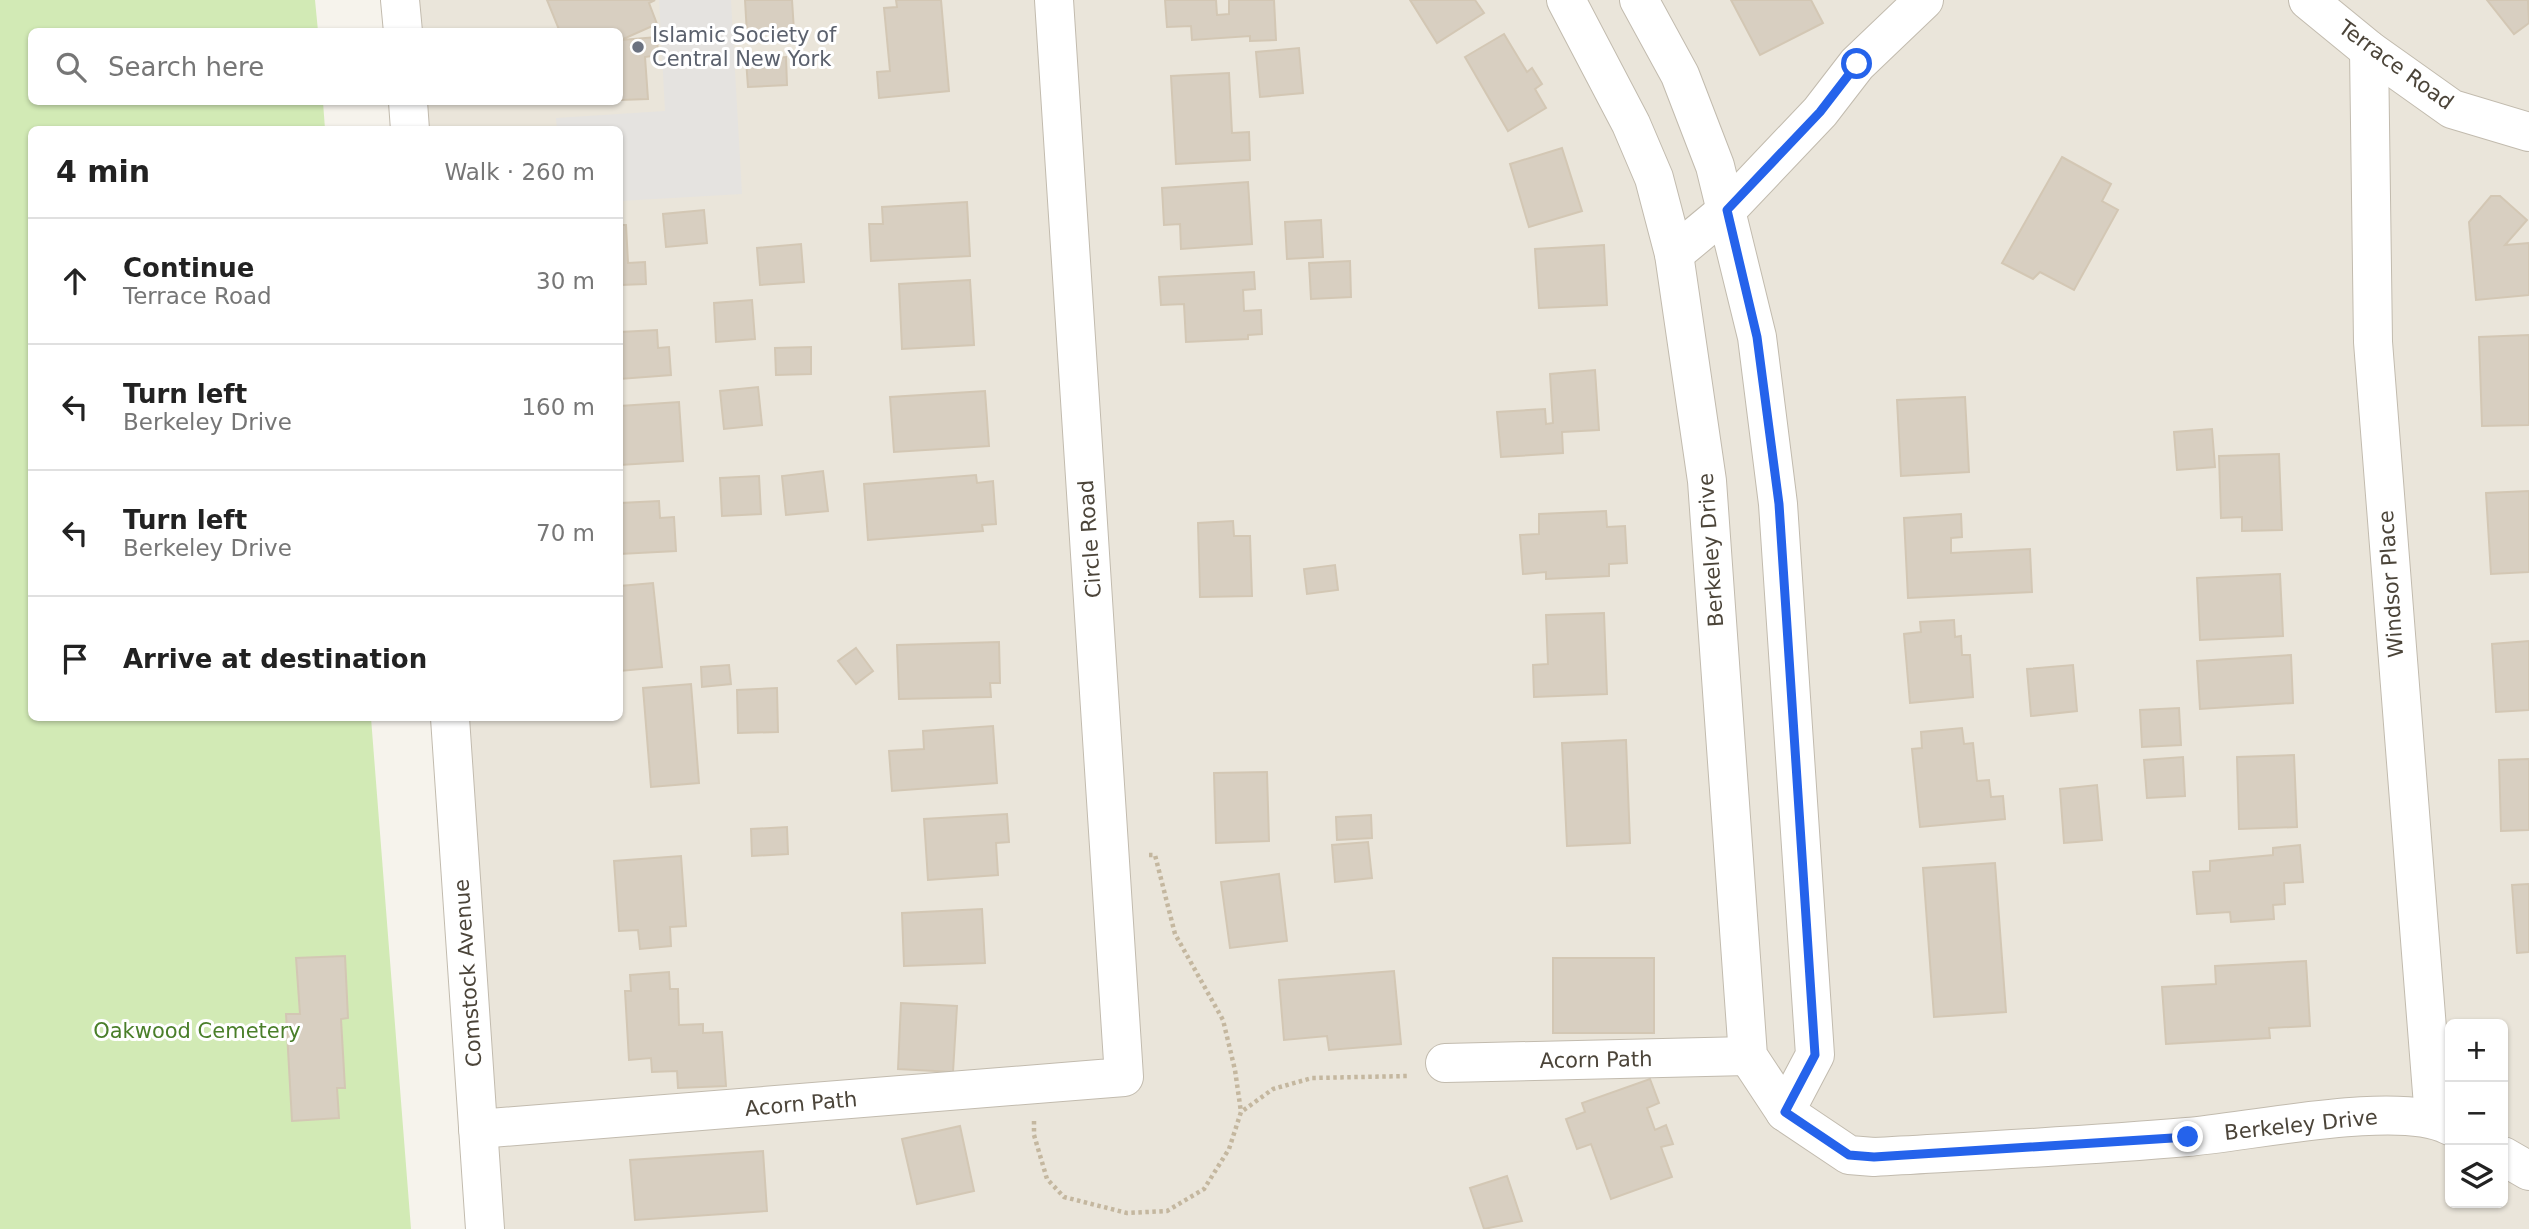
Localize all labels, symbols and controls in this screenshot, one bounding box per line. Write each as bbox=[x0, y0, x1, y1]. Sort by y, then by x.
street label: Terrace Road bbox=[2333, 15, 2458, 115]
place label: Islamic Society of Central New York bbox=[652, 23, 837, 71]
search box bbox=[28, 28, 623, 105]
marker: Islamic Society of Central New York bbox=[630, 39, 646, 55]
icon: search bbox=[52, 48, 90, 86]
route start bbox=[1841, 48, 1872, 79]
text: Search here bbox=[108, 52, 264, 82]
text: 4 min bbox=[56, 154, 150, 189]
text: Walk · 260 m bbox=[444, 159, 595, 185]
text: Continue bbox=[123, 253, 254, 283]
icon: ahead bbox=[56, 262, 94, 300]
text: 30 m bbox=[536, 268, 595, 294]
text: Terrace Road bbox=[123, 283, 272, 309]
text: Turn left bbox=[123, 379, 247, 409]
icon: left bbox=[56, 388, 94, 426]
text: 160 m bbox=[521, 394, 595, 420]
text: Berkeley Drive bbox=[123, 409, 292, 435]
street label: Berkeley Drive bbox=[1694, 472, 1728, 628]
street label: Circle Road bbox=[1074, 479, 1106, 599]
text: Turn left bbox=[123, 505, 247, 535]
street label: Windsor Place bbox=[2374, 509, 2408, 659]
icon: left bbox=[56, 514, 94, 552]
text: 70 m bbox=[536, 520, 595, 546]
text: Berkeley Drive bbox=[123, 535, 292, 561]
icon: arrive bbox=[56, 640, 94, 678]
text: Arrive at destination bbox=[123, 644, 427, 674]
street label: Comstock Avenue bbox=[449, 878, 487, 1068]
park label: Oakwood Cemetery bbox=[93, 1019, 301, 1043]
map controls bbox=[2445, 1019, 2508, 1208]
button: + bbox=[2445, 1019, 2508, 1082]
street label: Acorn Path bbox=[1539, 1047, 1653, 1073]
button: − bbox=[2445, 1082, 2508, 1145]
street label: Acorn Path bbox=[744, 1087, 858, 1121]
street label: Berkeley Drive bbox=[2223, 1105, 2379, 1145]
route end bbox=[2172, 1121, 2203, 1152]
button: layers bbox=[2445, 1145, 2508, 1208]

